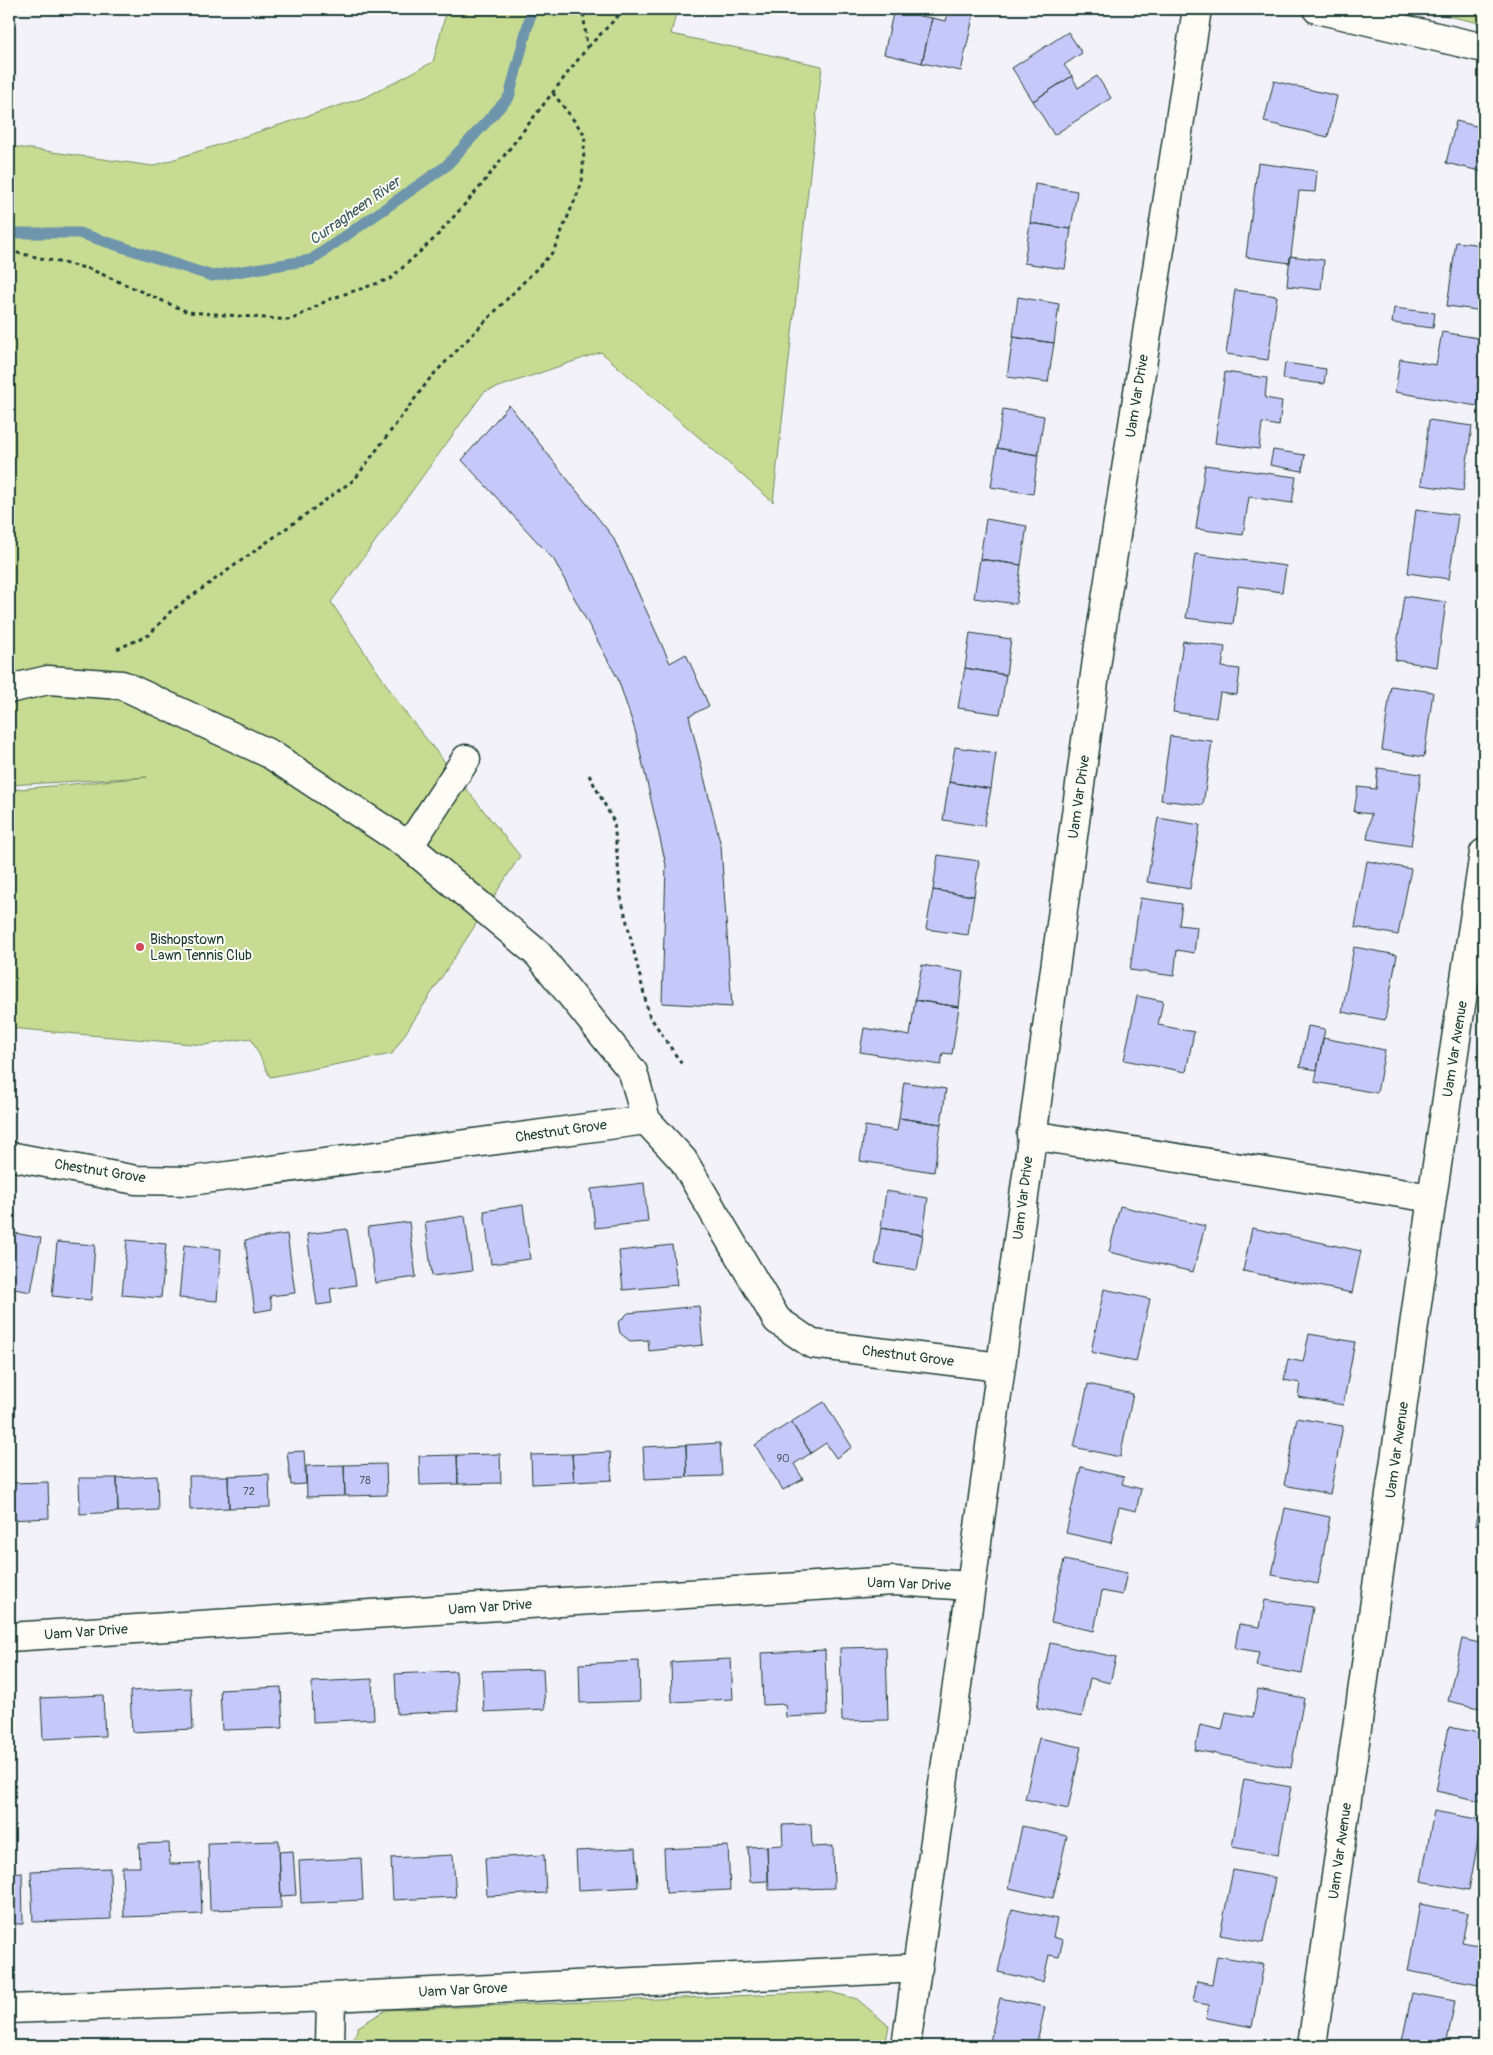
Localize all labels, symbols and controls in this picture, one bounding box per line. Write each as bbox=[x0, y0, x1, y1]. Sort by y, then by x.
water label: Curragheen River bbox=[306, 172, 406, 249]
street label: Uam Var Drive bbox=[1122, 353, 1152, 439]
street label: Uam Var Drive bbox=[1065, 754, 1093, 840]
place label: Bishopstown Lawn Tennis Club bbox=[150, 931, 252, 964]
marker: Bishopstown Lawn Tennis Club bbox=[134, 941, 146, 953]
street label: Uam Var Avenue bbox=[1439, 1000, 1471, 1098]
street label: Chestnut Grove bbox=[514, 1116, 608, 1146]
street label: Chestnut Grove bbox=[53, 1155, 147, 1187]
street label: Uam Var Drive bbox=[1009, 1155, 1037, 1241]
street label: Chestnut Grove bbox=[861, 1342, 955, 1370]
street label: Uam Var Avenue bbox=[1382, 1401, 1412, 1499]
house number: 90 bbox=[776, 1452, 790, 1465]
house number: 78 bbox=[359, 1474, 371, 1487]
house number: 72 bbox=[243, 1485, 255, 1498]
street label: Uam Var Drive bbox=[867, 1574, 951, 1594]
street label: Uam Var Drive bbox=[447, 1596, 533, 1618]
street label: Uam Var Drive bbox=[43, 1621, 129, 1643]
street label: Uam Var Avenue bbox=[1325, 1802, 1355, 1900]
street label: Uam Var Grove bbox=[418, 1979, 508, 2001]

